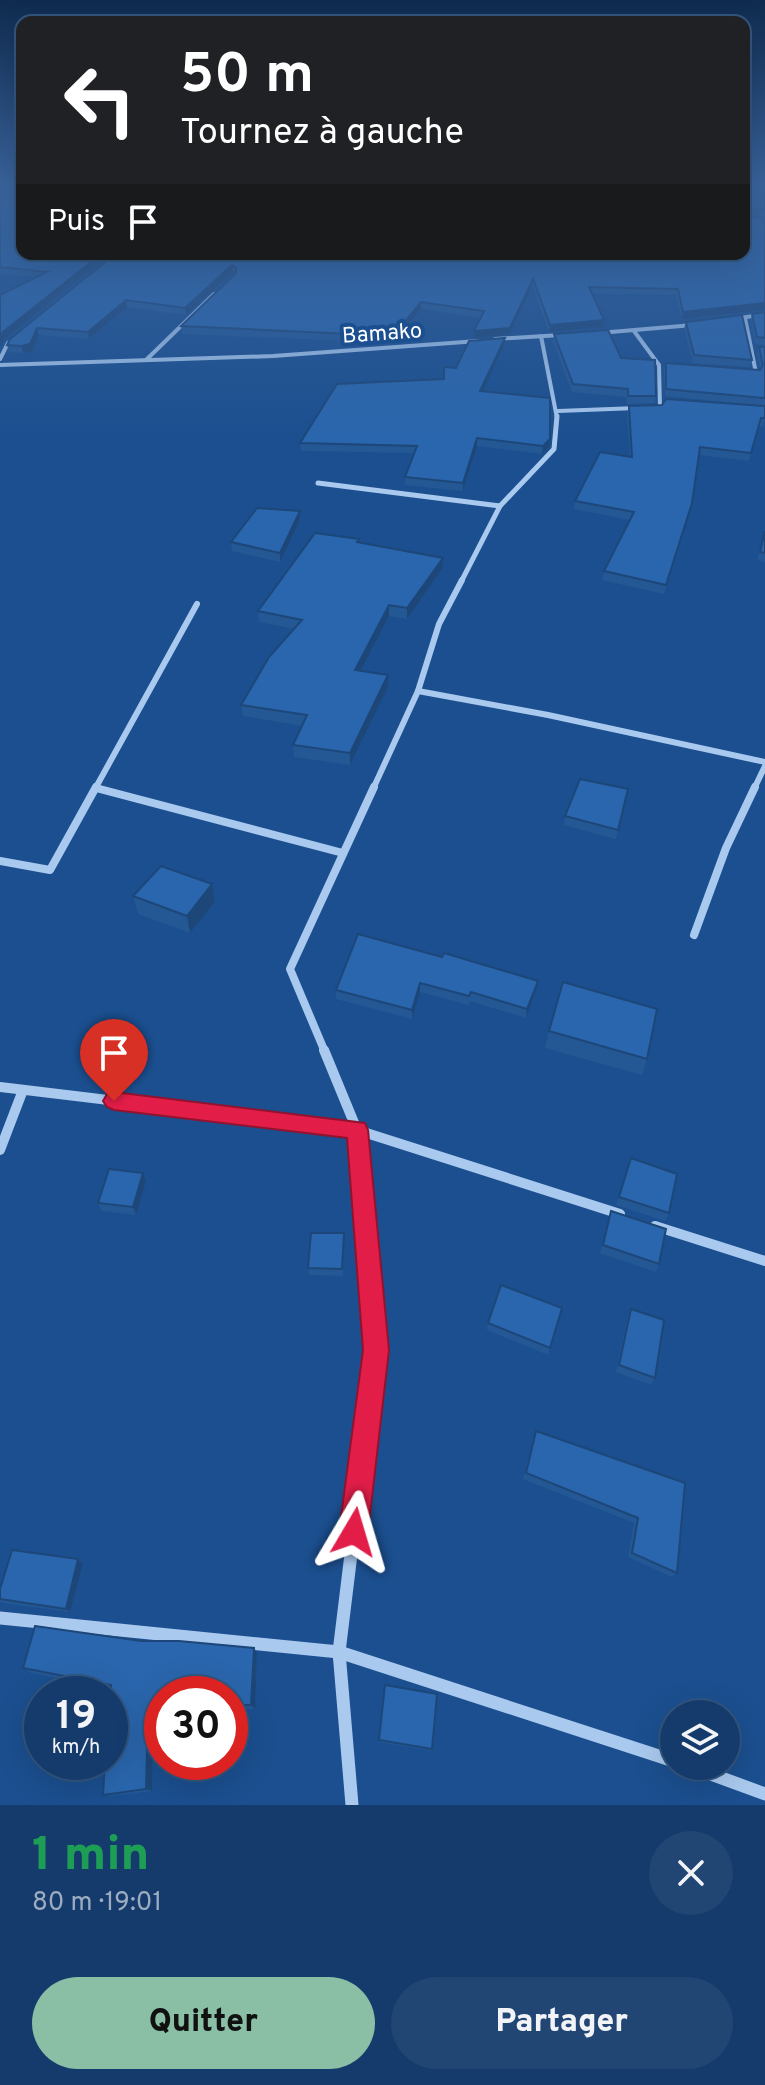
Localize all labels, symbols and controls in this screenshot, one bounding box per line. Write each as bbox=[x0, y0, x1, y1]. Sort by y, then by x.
text: 50 m bbox=[180, 42, 314, 112]
icon: left bbox=[48, 48, 152, 152]
text: Tournez à gauche bbox=[180, 111, 464, 157]
icon: arrive bbox=[121, 200, 165, 244]
text: Puis bbox=[48, 204, 105, 241]
street label: Bamako bbox=[341, 318, 423, 351]
pin bbox=[80, 1019, 148, 1101]
icon: arrive bbox=[92, 1031, 136, 1075]
position arrow bbox=[312, 1490, 396, 1574]
speed limit sign: 30 bbox=[144, 1676, 248, 1780]
text: 19 bbox=[56, 1693, 96, 1743]
map controls bbox=[660, 1700, 740, 1780]
button: layers bbox=[660, 1700, 740, 1780]
text: km/h bbox=[52, 1735, 100, 1761]
text: 1 min bbox=[32, 1827, 149, 1887]
button: close bbox=[649, 1831, 733, 1915]
text: 80 m · 19:01 bbox=[32, 1887, 162, 1920]
button: Quitter bbox=[32, 1977, 375, 2069]
button: Partager bbox=[391, 1977, 733, 2069]

